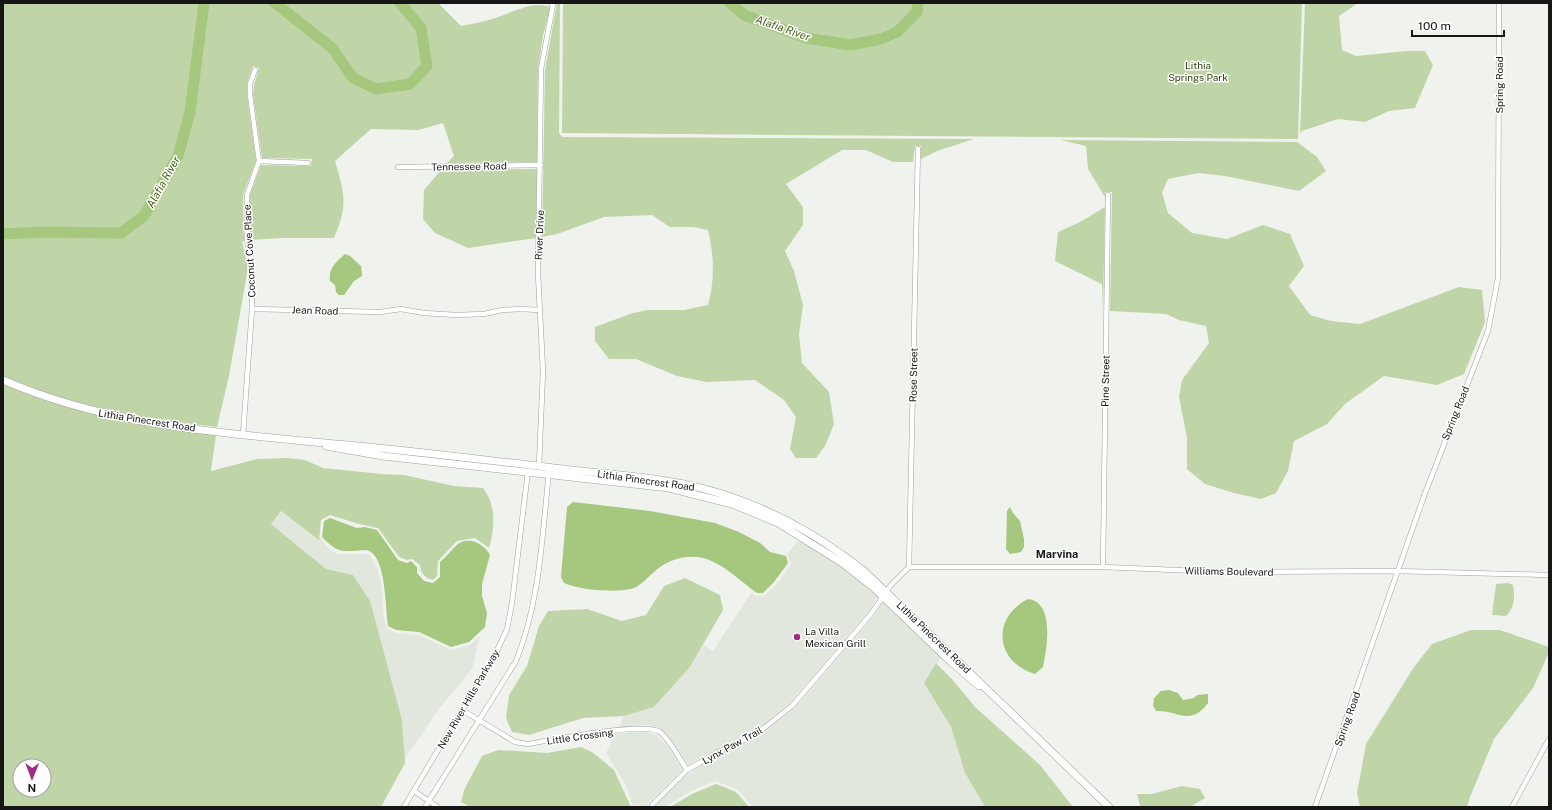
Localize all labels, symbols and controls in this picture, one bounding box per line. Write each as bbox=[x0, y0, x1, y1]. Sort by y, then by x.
scale bar bbox=[1412, 12, 1504, 38]
water label: Alafia River bbox=[754, 13, 813, 43]
text: 100 m bbox=[1418, 19, 1451, 33]
street label: Spring Road bbox=[1493, 56, 1505, 114]
park label: Lithia Springs Park bbox=[1168, 59, 1228, 83]
water label: Alafia River bbox=[144, 153, 182, 210]
street label: Tennessee Road bbox=[431, 159, 507, 173]
street label: Coconut Cove Place bbox=[241, 204, 257, 298]
street label: River Drive bbox=[532, 209, 546, 260]
street label: Jean Road bbox=[291, 303, 339, 317]
street label: Rose Street bbox=[907, 348, 919, 402]
street label: Pine Street bbox=[1099, 355, 1111, 407]
street label: Spring Road bbox=[1439, 384, 1471, 442]
street label: Lithia Pinecrest Road bbox=[97, 406, 197, 434]
street label: Lithia Pinecrest Road bbox=[596, 467, 696, 493]
district label: Marvina bbox=[1036, 548, 1078, 560]
street label: Williams Boulevard bbox=[1184, 564, 1274, 578]
street label: Lithia Pinecrest Road bbox=[894, 598, 974, 676]
place label: La Villa Mexican Grill bbox=[805, 625, 866, 649]
marker: La Villa Mexican Grill bbox=[792, 632, 802, 642]
street label: New River Hills Parkway bbox=[435, 647, 502, 751]
street label: Spring Road bbox=[1332, 690, 1362, 748]
street label: Lynx Paw Trail bbox=[700, 724, 764, 766]
street label: Little Crossing bbox=[546, 725, 614, 747]
north arrow bbox=[12, 758, 52, 798]
text: N bbox=[27, 782, 36, 794]

